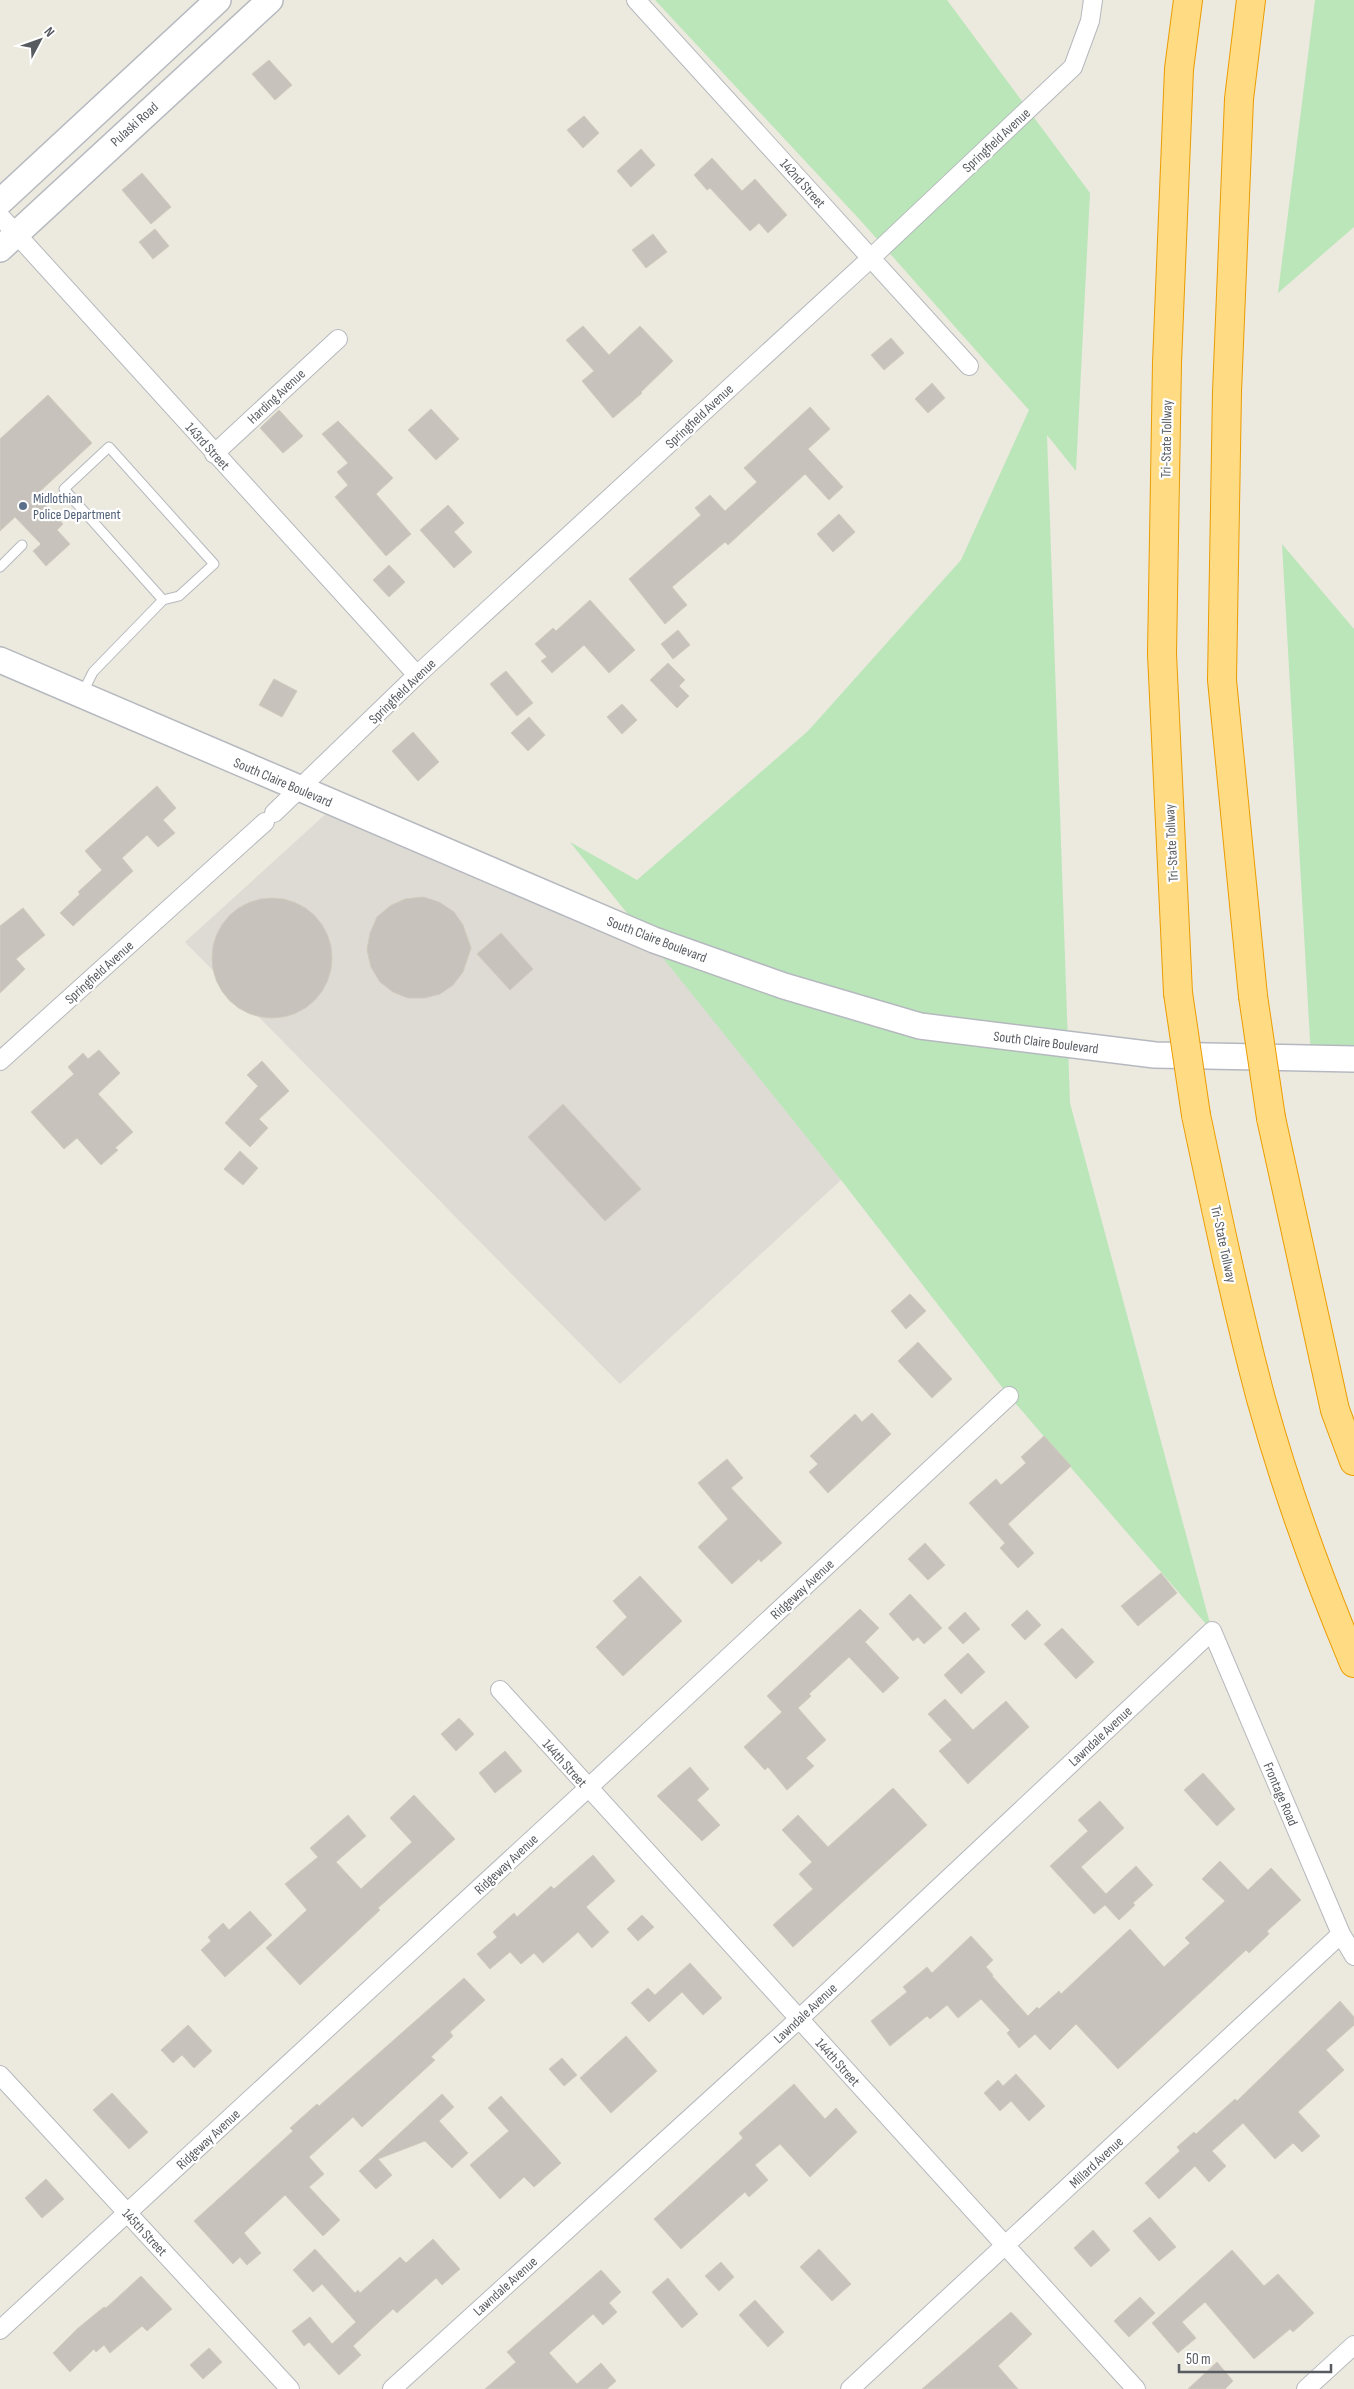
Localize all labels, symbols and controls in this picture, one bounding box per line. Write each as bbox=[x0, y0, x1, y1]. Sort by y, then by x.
north arrow bbox=[15, 15, 65, 65]
text: N bbox=[41, 23, 58, 40]
street label: Pulaski Road bbox=[107, 98, 162, 150]
street label: Springfield Avenue bbox=[959, 105, 1034, 176]
street label: 142nd Street bbox=[776, 155, 829, 211]
street label: Harding Avenue bbox=[244, 365, 309, 427]
street label: Springfield Avenue bbox=[662, 381, 737, 452]
street label: Tri-State Tollway bbox=[1157, 399, 1176, 478]
street label: 143rd Street bbox=[182, 419, 233, 474]
place label: Midlothian Police Department bbox=[33, 490, 121, 523]
marker: Midlothian Police Department bbox=[17, 500, 29, 512]
street label: Springfield Avenue bbox=[365, 655, 439, 728]
street label: South Claire Boulevard bbox=[231, 754, 335, 811]
street label: Tri-State Tollway bbox=[1161, 803, 1182, 882]
street label: South Claire Boulevard bbox=[605, 913, 709, 966]
street label: Springfield Avenue bbox=[61, 937, 137, 1008]
street label: South Claire Boulevard bbox=[993, 1028, 1099, 1057]
street label: Tri-State Tollway bbox=[1207, 1204, 1240, 1285]
street label: Ridgeway Avenue bbox=[767, 1556, 838, 1623]
street label: Lawndale Avenue bbox=[1065, 1703, 1135, 1770]
street label: 144th Street bbox=[539, 1736, 591, 1791]
street label: Frontage Road bbox=[1260, 1760, 1302, 1829]
street label: Ridgeway Avenue bbox=[471, 1831, 542, 1898]
street label: Lawndale Avenue bbox=[770, 1980, 840, 2047]
street label: 144th Street bbox=[812, 2035, 864, 2090]
street label: Ridgeway Avenue bbox=[173, 2106, 244, 2173]
street label: Millard Avenue bbox=[1066, 2133, 1127, 2192]
street label: 145th Street bbox=[118, 2205, 171, 2260]
street label: Lawndale Avenue bbox=[470, 2253, 541, 2320]
scale bar bbox=[1179, 2342, 1332, 2374]
text: 50 m bbox=[1186, 2350, 1211, 2369]

